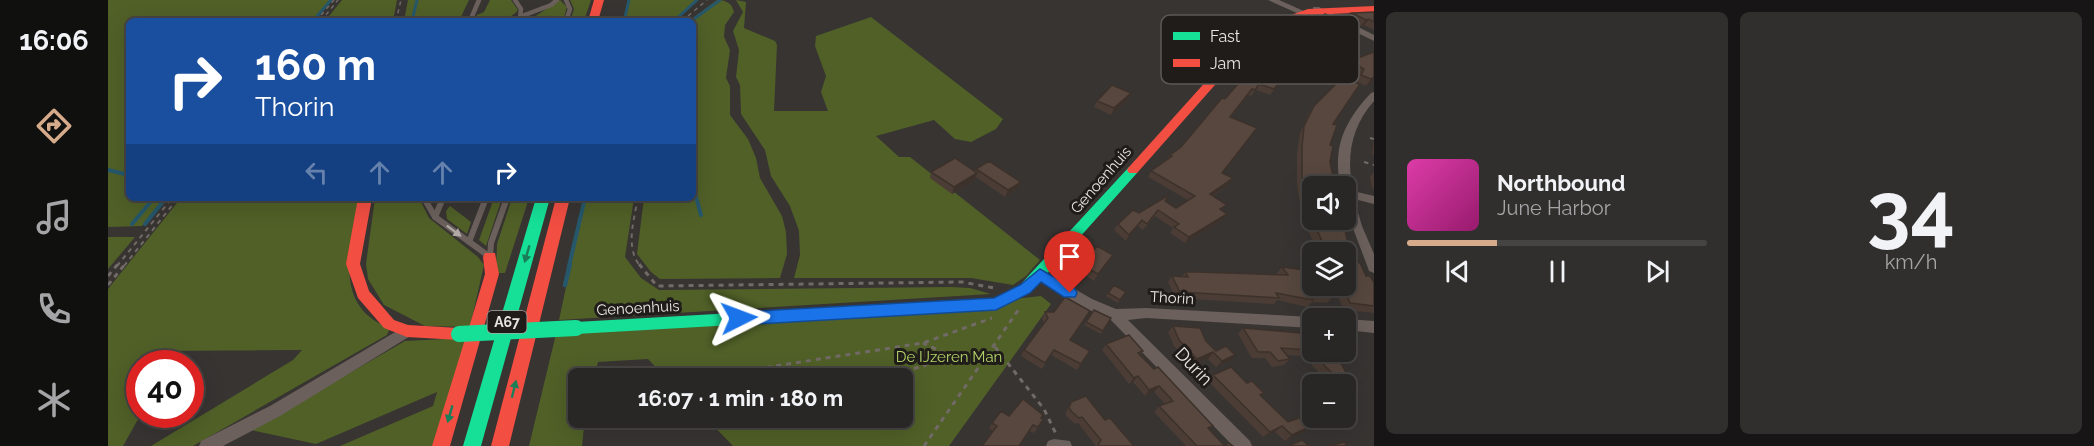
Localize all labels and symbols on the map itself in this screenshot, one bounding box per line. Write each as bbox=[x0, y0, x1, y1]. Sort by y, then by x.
legend bbox=[1161, 15, 1359, 84]
text: Fast bbox=[1210, 27, 1241, 46]
text: Jam bbox=[1210, 54, 1241, 73]
street label: Genoenhuis bbox=[1067, 143, 1135, 217]
one-way arrow bbox=[446, 224, 461, 236]
pin bbox=[1044, 231, 1095, 293]
one-way arrow bbox=[522, 245, 531, 263]
position arrow bbox=[707, 286, 771, 350]
street label: Thorin bbox=[1150, 288, 1194, 308]
street label: Genoenhuis bbox=[596, 297, 680, 319]
road number: A67 bbox=[488, 311, 526, 333]
street label: Durin bbox=[1171, 343, 1217, 389]
park label: De IJzeren Man bbox=[896, 348, 1002, 366]
speed limit sign: 40 bbox=[126, 350, 204, 428]
one-way arrow bbox=[510, 380, 520, 398]
one-way arrow bbox=[445, 405, 454, 423]

